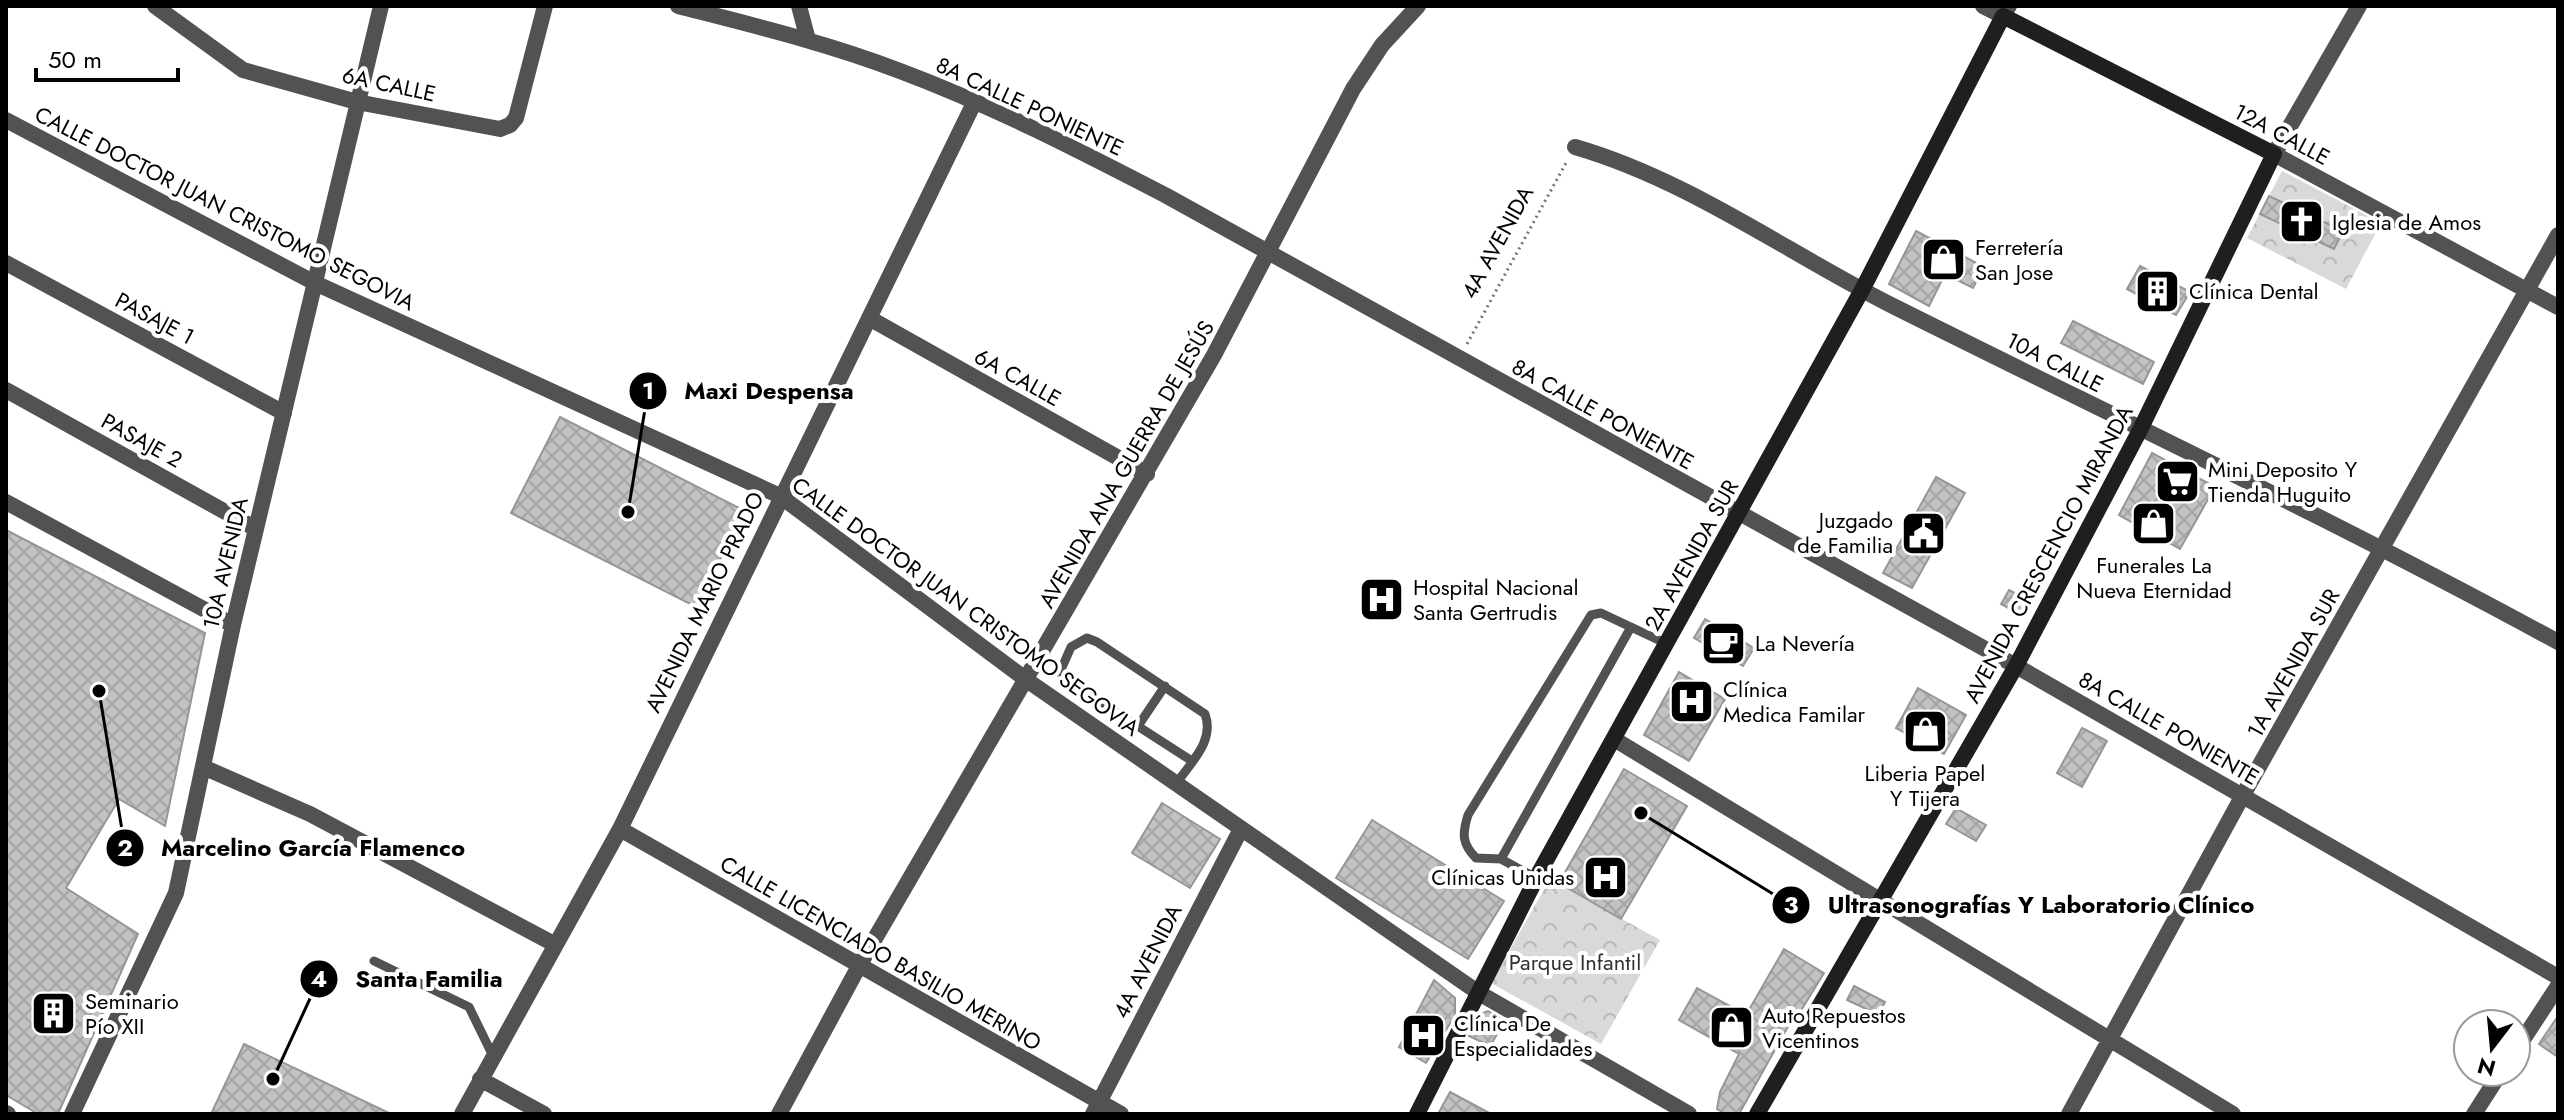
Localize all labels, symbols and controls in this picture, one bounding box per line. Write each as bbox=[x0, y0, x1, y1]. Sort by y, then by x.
scale bar bbox=[36, 32, 178, 82]
text: 50 m bbox=[48, 42, 102, 77]
street label: 8A CALLE PONIENTE bbox=[931, 48, 1129, 164]
street label: 6A CALLE bbox=[339, 58, 439, 110]
street label: 12A CALLE bbox=[2228, 95, 2336, 173]
street label: CALLE DOCTOR JUAN CRISTOMO SEGOVIA bbox=[29, 98, 421, 318]
street label: 4A AVENIDA bbox=[1453, 180, 1541, 304]
church icon: Iglesia de Amos bbox=[2277, 198, 2325, 246]
place label: Iglesia de Amos bbox=[2332, 206, 2481, 238]
place label: Ferretería San Jose bbox=[1975, 231, 2063, 288]
shop icon: Ferretería San Jose bbox=[1920, 236, 1968, 284]
building icon: Clínica Dental bbox=[2134, 267, 2182, 315]
place label: Clínica Dental bbox=[2189, 275, 2319, 307]
street label: PASAJE 1 bbox=[110, 284, 200, 352]
street label: AVENIDA ANA GUERRA DE JESÚS bbox=[1030, 314, 1222, 614]
street label: 10A CALLE bbox=[2001, 324, 2109, 400]
street label: 6A CALLE bbox=[969, 340, 1067, 414]
street label: 8A CALLE PONIENTE bbox=[1506, 351, 1700, 477]
callout: Maxi Despensa bbox=[628, 367, 870, 415]
text: 1 bbox=[642, 373, 654, 408]
text: Maxi Despensa bbox=[684, 373, 854, 408]
street label: AVENIDA CRESCENCIO MIRANDA bbox=[1956, 399, 2140, 708]
street label: PASAJE 2 bbox=[96, 405, 188, 475]
place label: Mini Deposito Y Tienda Huguito bbox=[2208, 453, 2358, 510]
supermarket icon: Mini Deposito Y Tienda Huguito bbox=[2153, 458, 2201, 506]
street label: CALLE DOCTOR JUAN CRISTOMO SEGOVIA bbox=[786, 469, 1147, 743]
street label: 2A AVENIDA SUR bbox=[1636, 473, 1746, 636]
street label: AVENIDA MARIO PRADO bbox=[637, 486, 771, 718]
street label: 10A AVENIDA bbox=[194, 493, 256, 632]
shop icon: Funerales La Nueva Eternidad bbox=[2130, 500, 2178, 548]
place label: Juzgado de Familia bbox=[1797, 504, 1893, 561]
public building icon: Juzgado de Familia bbox=[1900, 509, 1948, 557]
place label: Funerales La Nueva Eternidad bbox=[2076, 549, 2232, 606]
place label: Hospital Nacional Santa Gertrudis bbox=[1413, 571, 1578, 628]
hospital icon: Hospital Nacional Santa Gertrudis bbox=[1358, 576, 1406, 624]
street label: 1A AVENIDA SUR bbox=[2239, 582, 2348, 743]
cafe icon: La Nevería bbox=[1700, 619, 1748, 667]
place label: La Nevería bbox=[1755, 627, 1855, 659]
street label: 8A CALLE PONIENTE bbox=[2073, 663, 2265, 793]
place label: Clínica Medica Familar bbox=[1723, 673, 1866, 730]
hospital icon: Clínica Medica Familar bbox=[1668, 678, 1716, 726]
shop icon: Liberia Papel Y Tijera bbox=[1901, 708, 1949, 756]
place label: Liberia Papel Y Tijera bbox=[1865, 757, 1985, 814]
callout: Marcelino García Flamenco bbox=[105, 824, 481, 872]
text: 2 bbox=[117, 830, 133, 865]
text: Marcelino García Flamenco bbox=[161, 830, 465, 865]
street label: CALLE LICENCIADO BASILIO MERINO bbox=[714, 848, 1048, 1058]
hospital icon: Clínicas Unidas bbox=[1581, 853, 1629, 901]
place label: Clínicas Unidas bbox=[1431, 861, 1574, 893]
callout: Ultrasonografías Y Laboratorio Clínico bbox=[1771, 881, 2270, 929]
text: 3 bbox=[1784, 887, 1799, 922]
text: Ultrasonografías Y Laboratorio Clínico bbox=[1828, 887, 2254, 922]
street label: 4A AVENIDA bbox=[1105, 898, 1190, 1024]
park label: Parque Infantil bbox=[1509, 946, 1641, 978]
callout: Santa Familia bbox=[299, 955, 518, 1003]
text: 4 bbox=[311, 961, 327, 996]
text: Santa Familia bbox=[355, 961, 503, 996]
place label: Seminario Pío XII bbox=[85, 985, 179, 1042]
building icon: Seminario Pío XII bbox=[30, 990, 78, 1038]
place label: Auto Repuestos Vicentinos bbox=[1762, 999, 1906, 1056]
shop icon: Auto Repuestos Vicentinos bbox=[1707, 1004, 1755, 1052]
place label: Clínica De Especialidades bbox=[1454, 1007, 1592, 1064]
north arrow bbox=[2452, 1008, 2532, 1088]
hospital icon: Clínica De Especialidades bbox=[1399, 1012, 1447, 1060]
text: N bbox=[2474, 1049, 2499, 1085]

